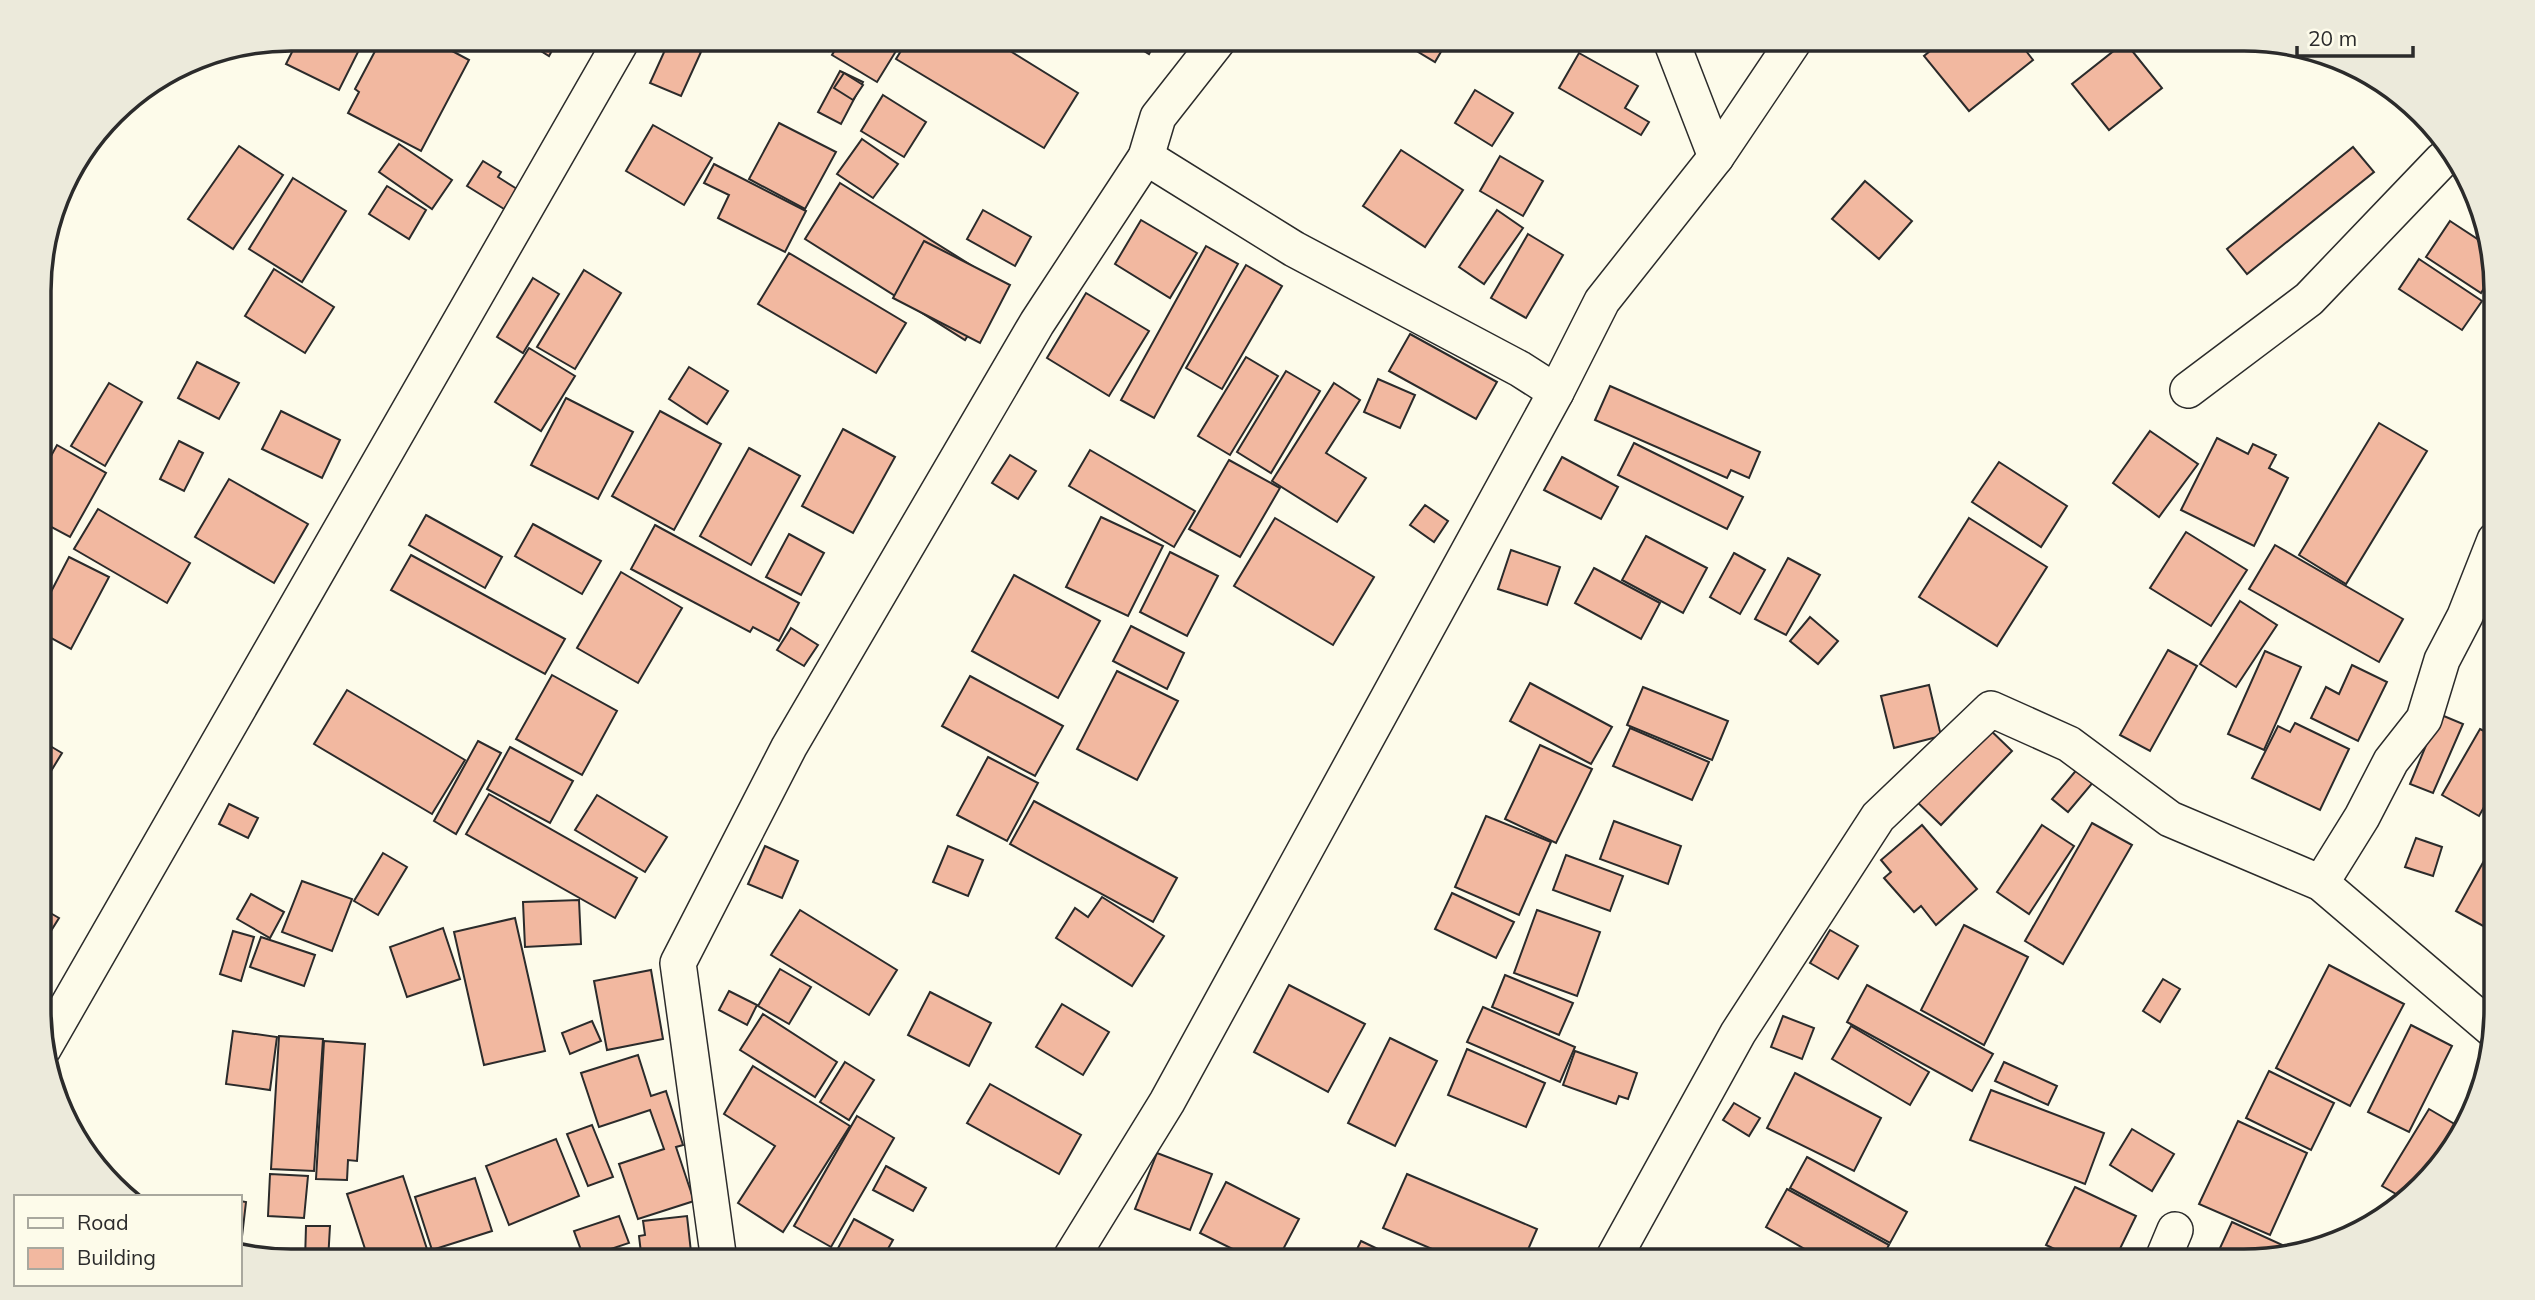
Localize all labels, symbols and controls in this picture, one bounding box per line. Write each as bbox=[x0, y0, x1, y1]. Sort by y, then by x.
scale bar bbox=[2297, 14, 2412, 58]
text: 20 m bbox=[2308, 25, 2357, 51]
legend bbox=[14, 1195, 242, 1286]
text: Road bbox=[77, 1209, 128, 1235]
text: Building bbox=[77, 1244, 156, 1270]

